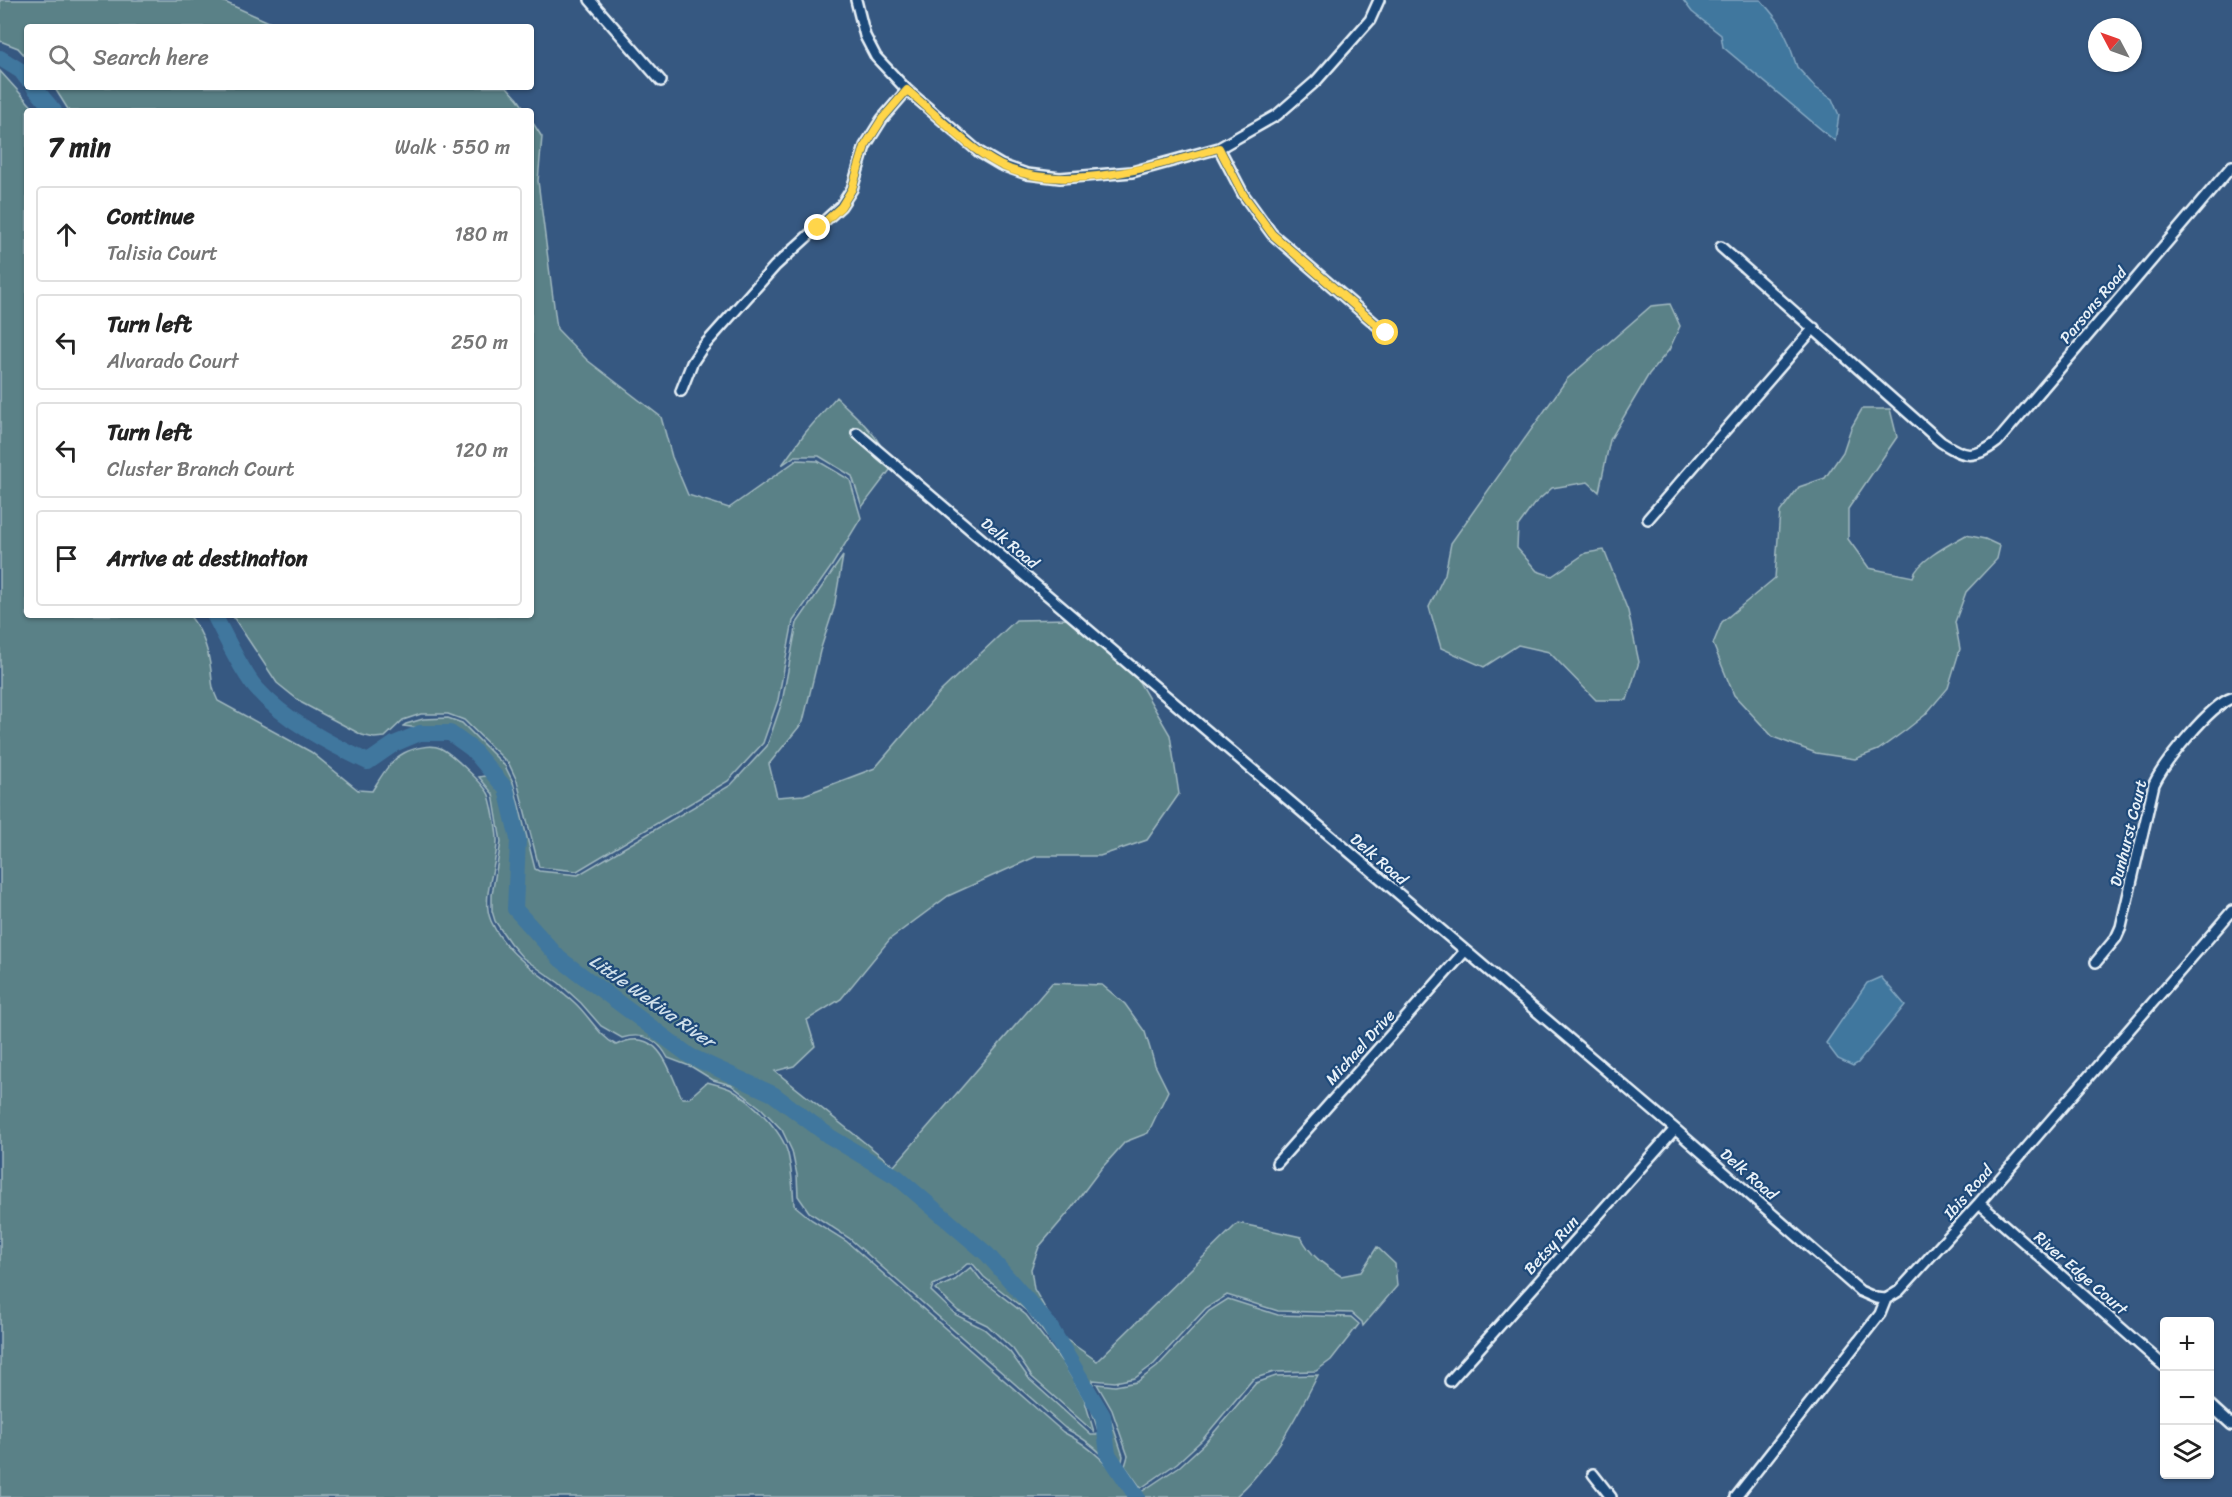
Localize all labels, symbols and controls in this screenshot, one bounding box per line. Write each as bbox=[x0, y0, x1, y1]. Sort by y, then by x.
north arrow bbox=[2088, 18, 2142, 72]
search box bbox=[24, 24, 534, 90]
text: Search here bbox=[93, 38, 209, 77]
icon: search bbox=[45, 41, 78, 74]
text: 7 min bbox=[48, 124, 111, 170]
text: Walk · 550 m bbox=[395, 130, 510, 165]
text: Continue bbox=[107, 197, 195, 236]
route end bbox=[804, 214, 830, 240]
text: 180 m bbox=[454, 217, 508, 252]
icon: ahead bbox=[50, 218, 83, 251]
text: Talisia Court bbox=[107, 236, 218, 271]
street label: Parsons Road bbox=[2052, 258, 2135, 350]
text: Turn left bbox=[107, 305, 192, 344]
route start bbox=[1372, 319, 1398, 345]
text: 250 m bbox=[451, 325, 508, 360]
icon: left bbox=[50, 326, 83, 359]
text: Alvarado Court bbox=[107, 344, 239, 379]
text: Turn left bbox=[107, 413, 192, 452]
text: 120 m bbox=[455, 433, 508, 468]
icon: left bbox=[50, 434, 83, 467]
text: Cluster Branch Court bbox=[107, 452, 295, 487]
street label: Delk Road bbox=[974, 510, 1047, 577]
text: Arrive at destination bbox=[107, 539, 308, 578]
icon: arrive bbox=[50, 542, 83, 575]
street label: Dunhurst Court bbox=[2101, 777, 2155, 889]
street label: Delk Road bbox=[1343, 825, 1416, 894]
water label: Little Wekiva River bbox=[582, 946, 725, 1058]
street label: Michael Drive bbox=[1318, 1002, 1402, 1092]
street label: Delk Road bbox=[1713, 1140, 1786, 1209]
street label: Ibis Road bbox=[1935, 1157, 2001, 1227]
street label: Betsy Run bbox=[1516, 1208, 1586, 1281]
street label: River Edge Court bbox=[2027, 1224, 2135, 1323]
map controls bbox=[2160, 1317, 2214, 1479]
button: + bbox=[2160, 1317, 2214, 1371]
button: − bbox=[2160, 1371, 2214, 1425]
button: layers bbox=[2160, 1425, 2214, 1479]

